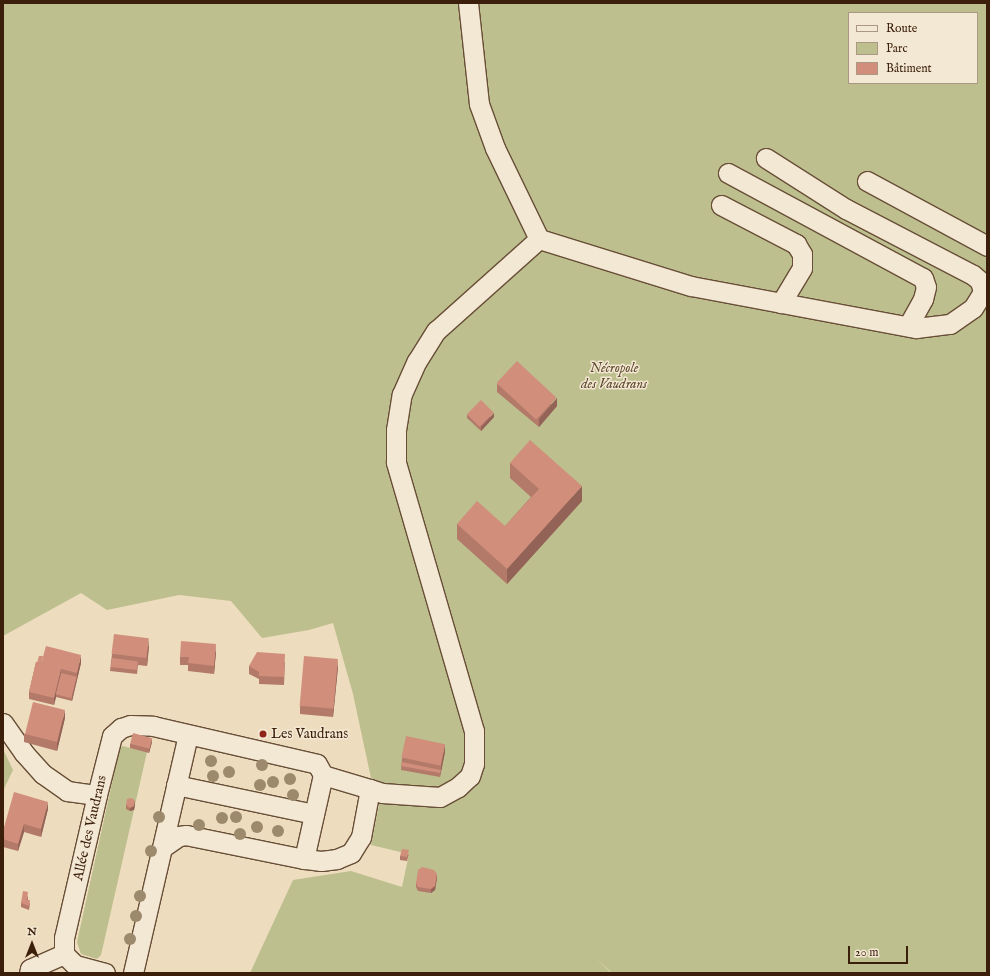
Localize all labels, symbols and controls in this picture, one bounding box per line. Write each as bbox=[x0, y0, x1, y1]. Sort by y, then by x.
legend bbox=[848, 12, 978, 84]
text: Route bbox=[886, 21, 917, 36]
text: Parc bbox=[886, 41, 908, 56]
text: Bâtiment bbox=[886, 61, 932, 76]
park label: Nécropole des Vaudrans bbox=[581, 360, 647, 392]
place label: Les Vaudrans bbox=[271, 726, 348, 742]
marker: Les Vaudrans bbox=[258, 729, 268, 739]
street label: Allée des Vaudrans bbox=[70, 774, 110, 882]
north arrow bbox=[12, 924, 52, 964]
text: N bbox=[27, 925, 37, 939]
scale bar bbox=[850, 938, 910, 964]
text: 20 m bbox=[855, 945, 878, 960]

